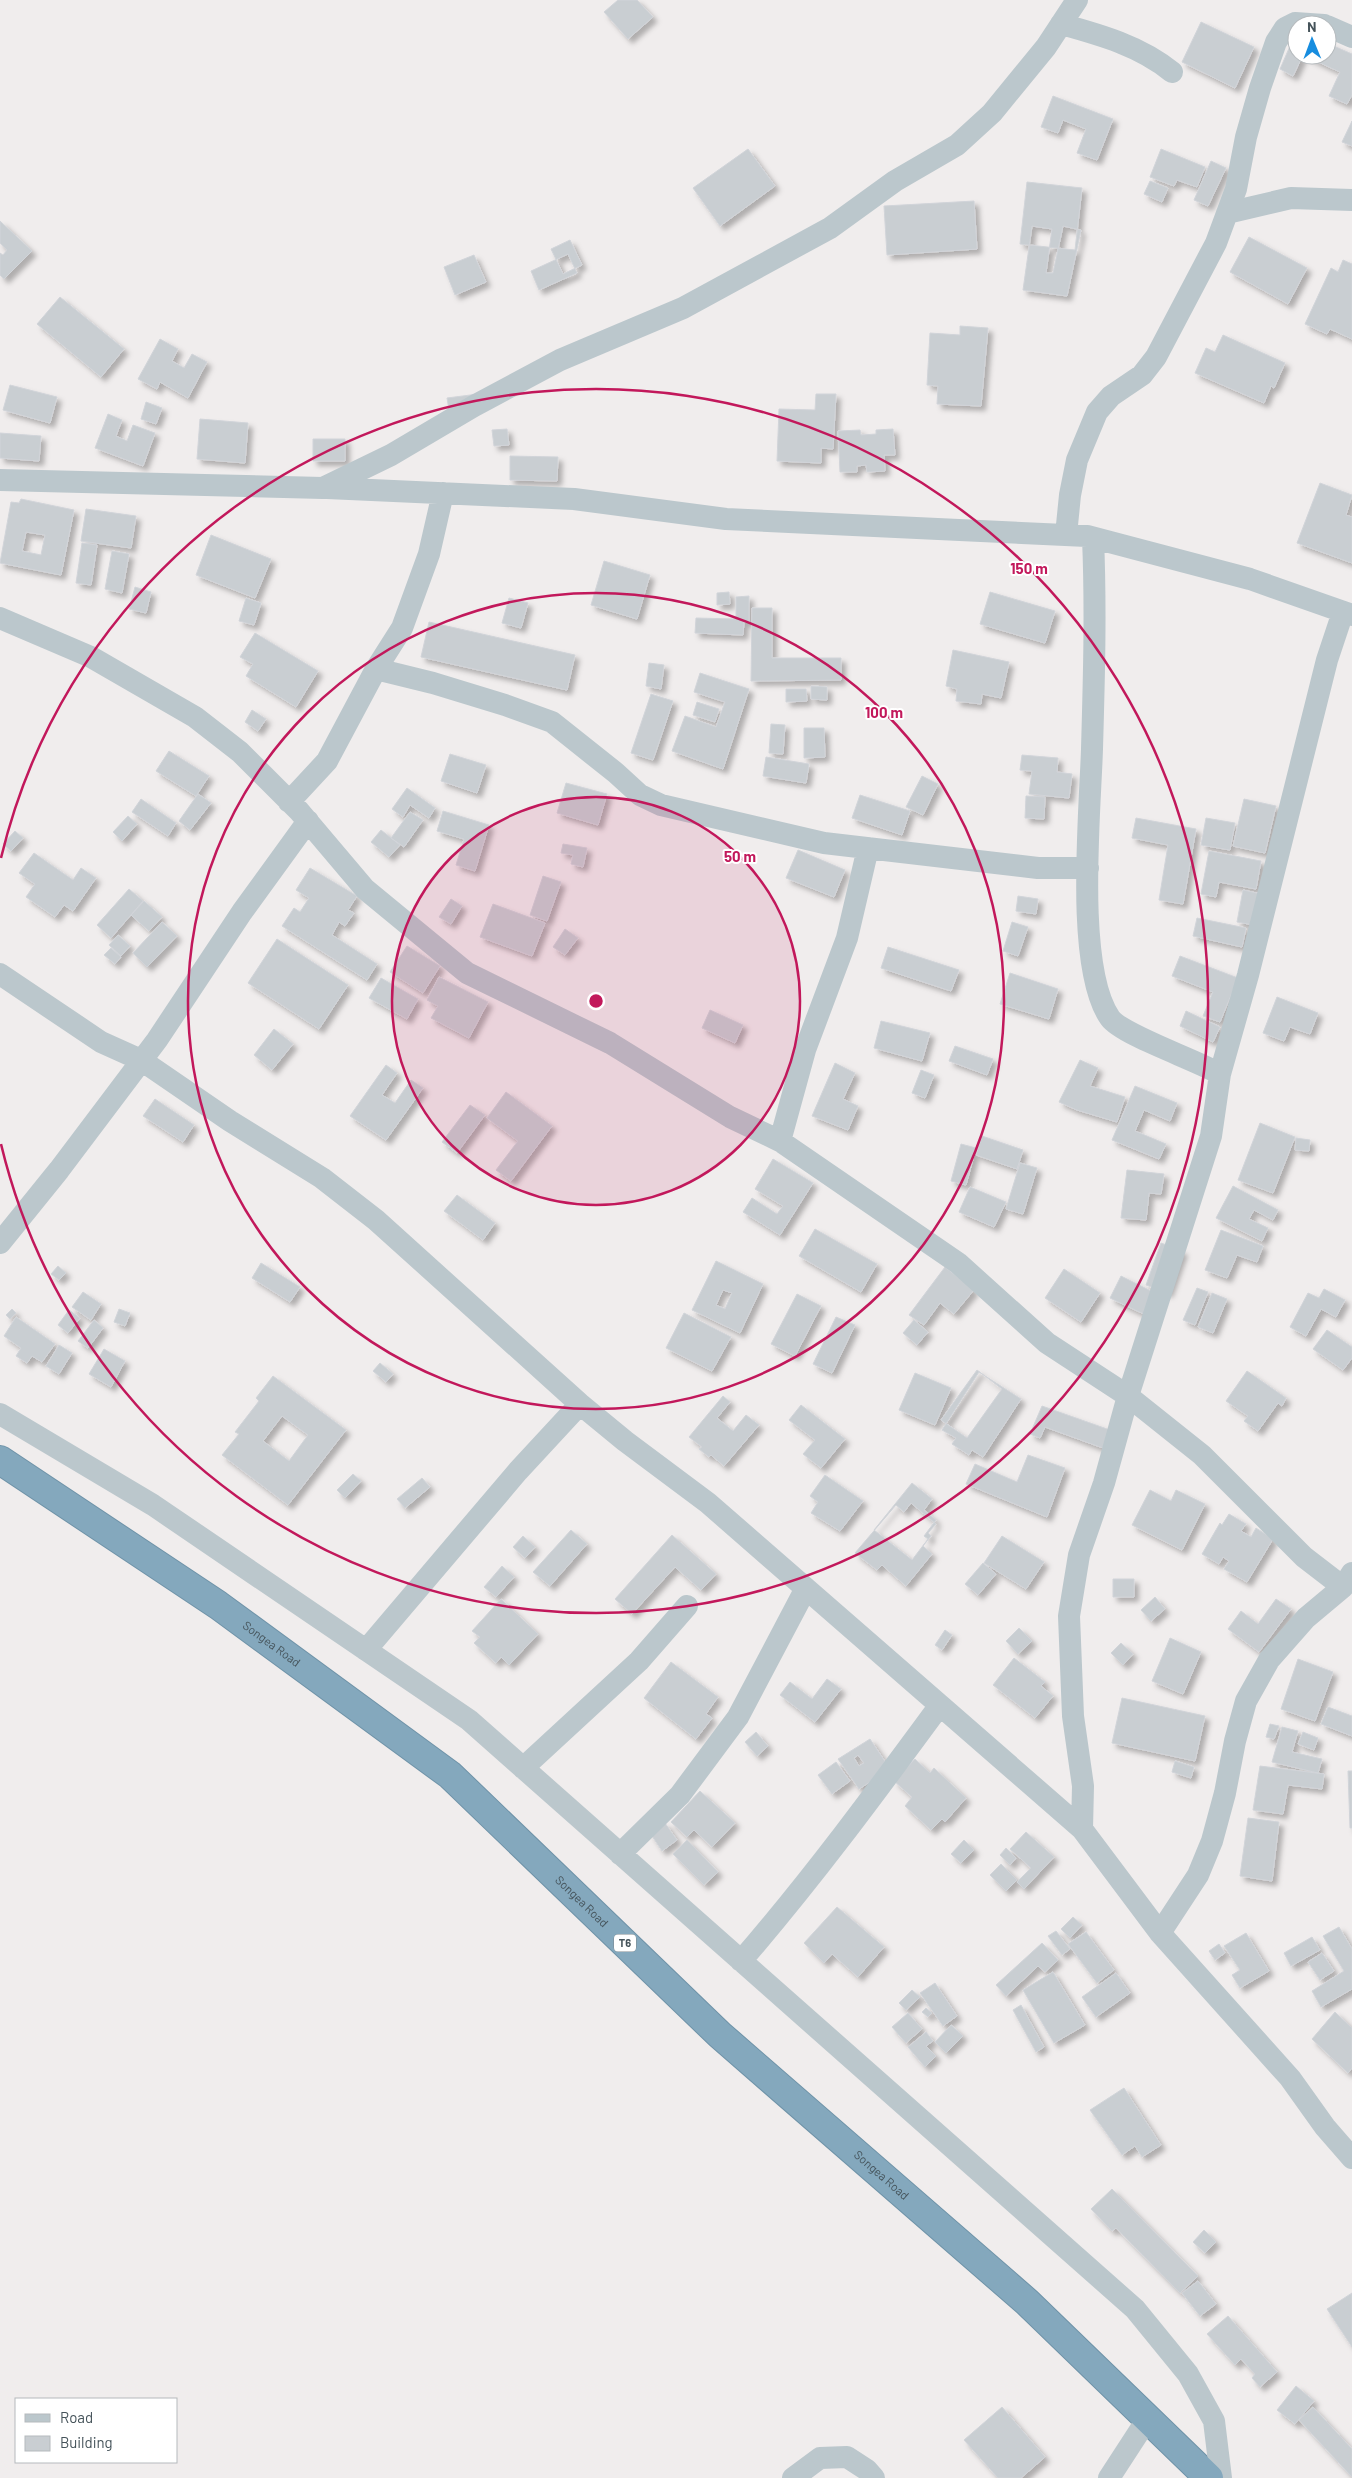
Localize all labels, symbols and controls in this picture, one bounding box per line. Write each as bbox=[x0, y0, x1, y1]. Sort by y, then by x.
north arrow bbox=[1287, 15, 1337, 65]
text: N bbox=[1307, 18, 1317, 35]
text: 150 m bbox=[1010, 559, 1048, 577]
text: 100 m bbox=[865, 703, 903, 721]
text: 50 m bbox=[724, 847, 756, 865]
centre of rings bbox=[587, 992, 605, 1010]
street label: Songea Road bbox=[240, 1618, 303, 1669]
street label: Songea Road bbox=[553, 1872, 612, 1930]
road number: T6 bbox=[614, 1935, 636, 1952]
street label: Songea Road bbox=[852, 2147, 912, 2202]
legend bbox=[15, 2398, 178, 2463]
text: Road bbox=[60, 2408, 93, 2426]
text: Building bbox=[60, 2433, 113, 2451]

